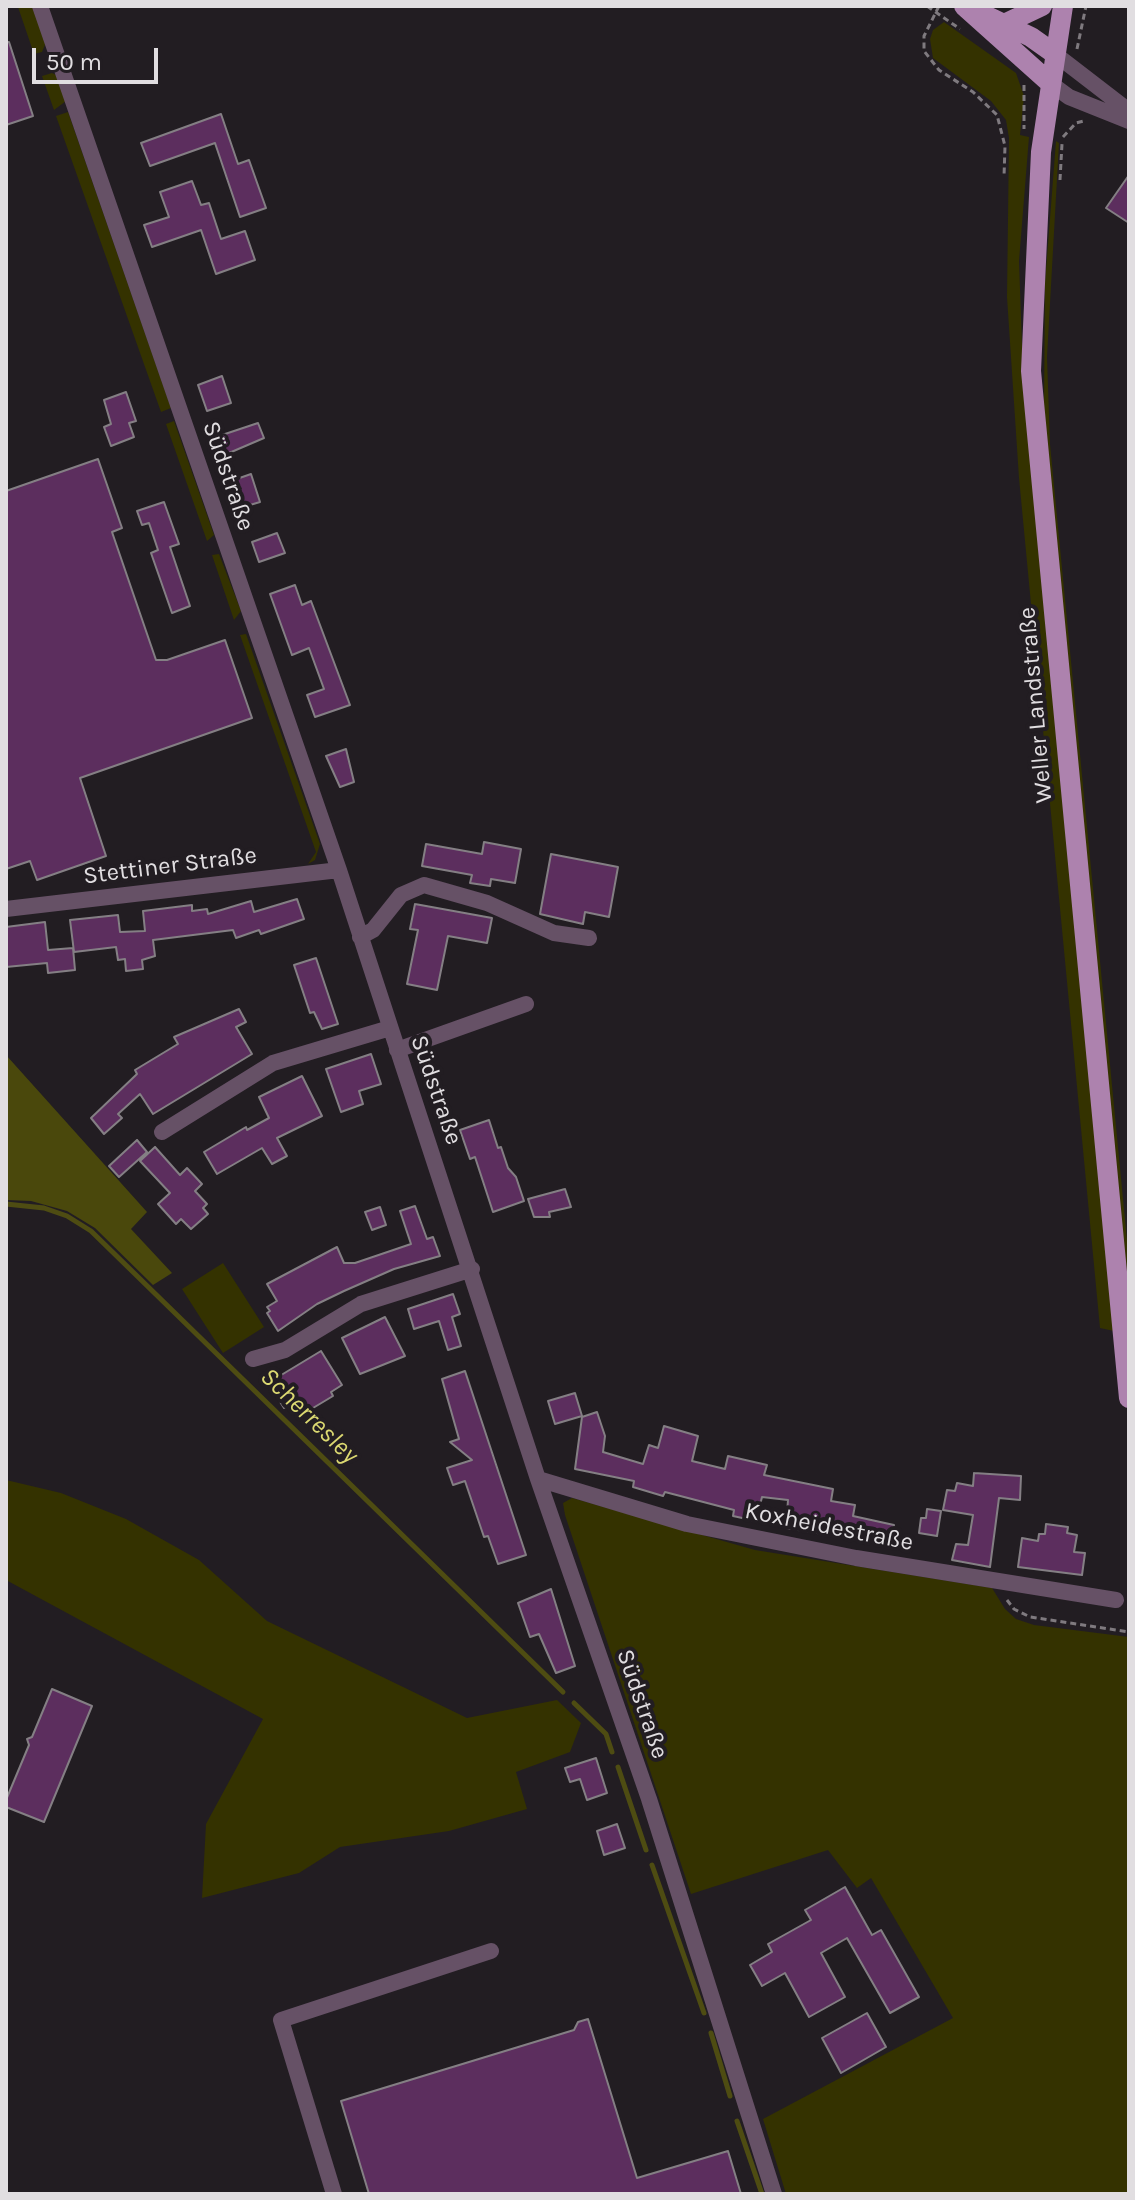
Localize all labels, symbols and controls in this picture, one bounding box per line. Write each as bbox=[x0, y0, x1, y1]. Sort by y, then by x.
scale bar bbox=[36, 32, 162, 82]
text: 50 m bbox=[46, 48, 102, 76]
street label: Südstraße bbox=[196, 417, 260, 535]
street label: Weller Landstraße bbox=[1013, 606, 1059, 804]
street label: Stettiner Straße bbox=[82, 841, 258, 891]
street label: Südstraße bbox=[404, 1031, 468, 1149]
water label: Scherresley bbox=[253, 1362, 365, 1470]
street label: Koxheidestraße bbox=[742, 1497, 916, 1557]
street label: Südstraße bbox=[610, 1645, 674, 1763]

